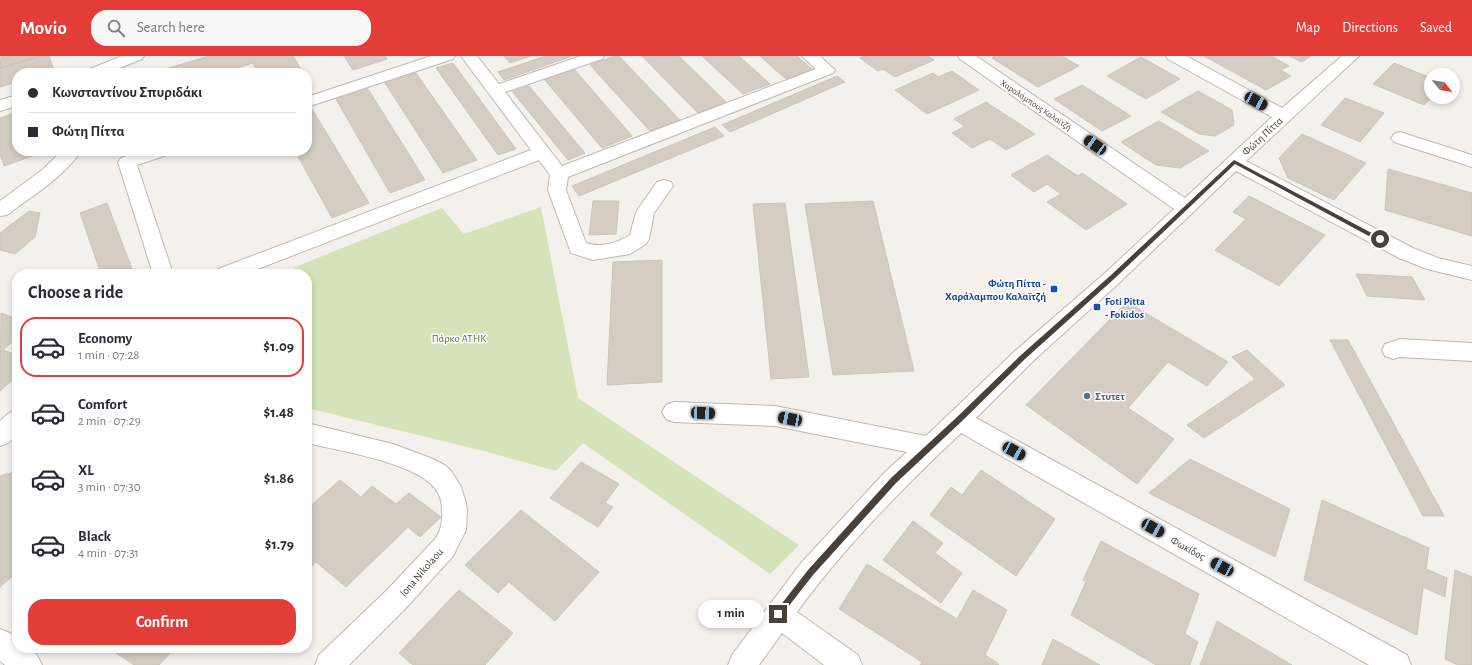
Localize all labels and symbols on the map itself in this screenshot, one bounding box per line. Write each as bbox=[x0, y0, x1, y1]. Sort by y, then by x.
north arrow bbox=[1424, 68, 1460, 104]
street label: Χαραλάμπους Καλαϊτζή bbox=[999, 78, 1073, 132]
car bbox=[1243, 90, 1269, 112]
street label: Φώτη Πίττα bbox=[1240, 115, 1285, 158]
car bbox=[1082, 133, 1108, 157]
route start bbox=[1371, 230, 1389, 248]
place label: Φώτη Πίττα - Χαράλαμπου Καλαϊτζή bbox=[945, 278, 1047, 303]
marker: Φώτη Πίττα - Χαράλαμπου Καλαϊτζή bbox=[1049, 284, 1059, 294]
place label: Foti Pitta - Fokidos bbox=[1105, 296, 1146, 320]
marker: Foti Pitta - Fokidos bbox=[1092, 302, 1102, 312]
park label: Πάρκο ΑΤΗΚ bbox=[432, 333, 487, 344]
marker: Στυτετ bbox=[1082, 391, 1092, 401]
place label: Στυτετ bbox=[1095, 391, 1125, 402]
car bbox=[691, 407, 715, 419]
car bbox=[777, 411, 803, 427]
car bbox=[1001, 440, 1027, 462]
car bbox=[1140, 517, 1166, 539]
street label: Φωκίδος bbox=[1169, 534, 1207, 562]
street label: Iona Nikolaou bbox=[398, 546, 445, 599]
car bbox=[1209, 556, 1235, 578]
callout: 1 min bbox=[698, 600, 764, 628]
route end bbox=[769, 605, 787, 623]

